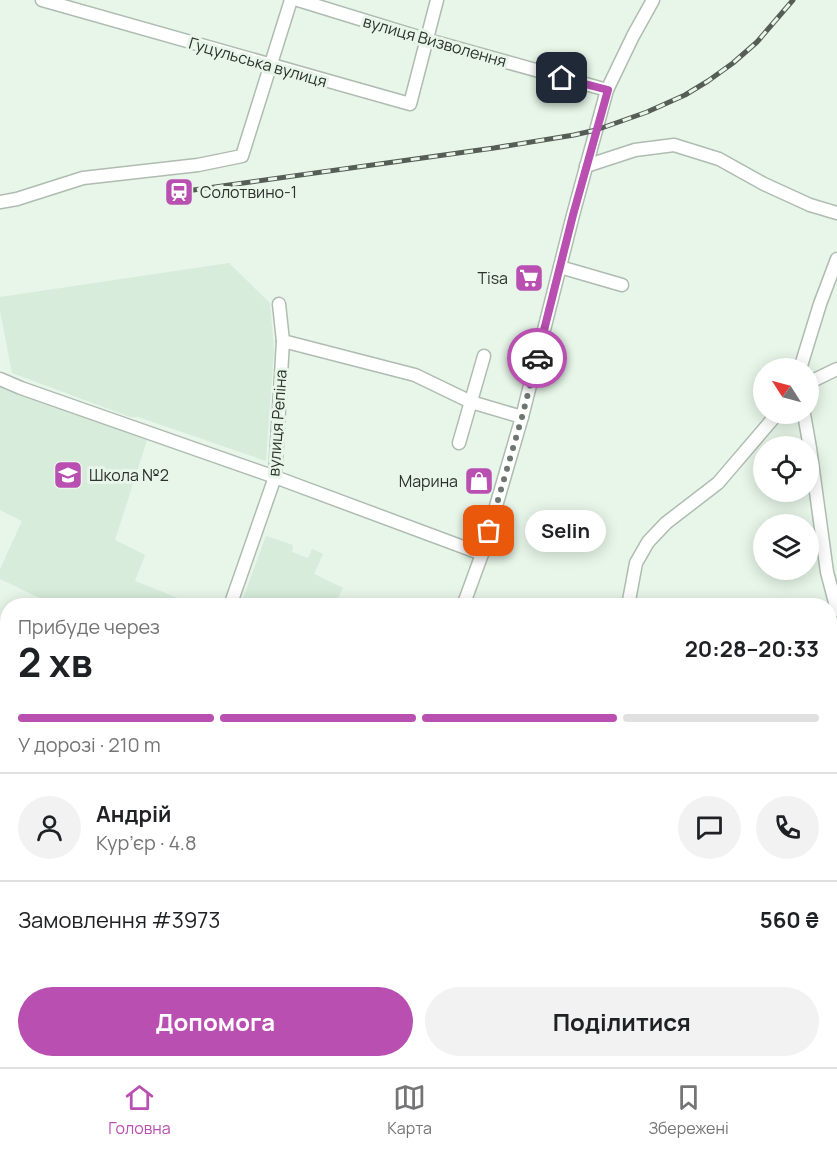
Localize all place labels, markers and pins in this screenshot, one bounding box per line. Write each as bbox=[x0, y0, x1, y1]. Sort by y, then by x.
pin bbox=[536, 52, 587, 103]
station icon: Солотвино-1 bbox=[163, 176, 195, 208]
place label: Солотвино-1 bbox=[200, 181, 297, 203]
supermarket icon: Tisa bbox=[513, 262, 545, 294]
place label: Tisa bbox=[477, 267, 508, 289]
school or university icon: Школа №2 bbox=[52, 459, 84, 491]
place label: Школа №2 bbox=[89, 464, 169, 486]
shop icon: Марина bbox=[463, 465, 495, 497]
place label: Марина bbox=[399, 470, 458, 492]
pin bbox=[463, 505, 514, 556]
callout: Selin bbox=[525, 510, 606, 552]

